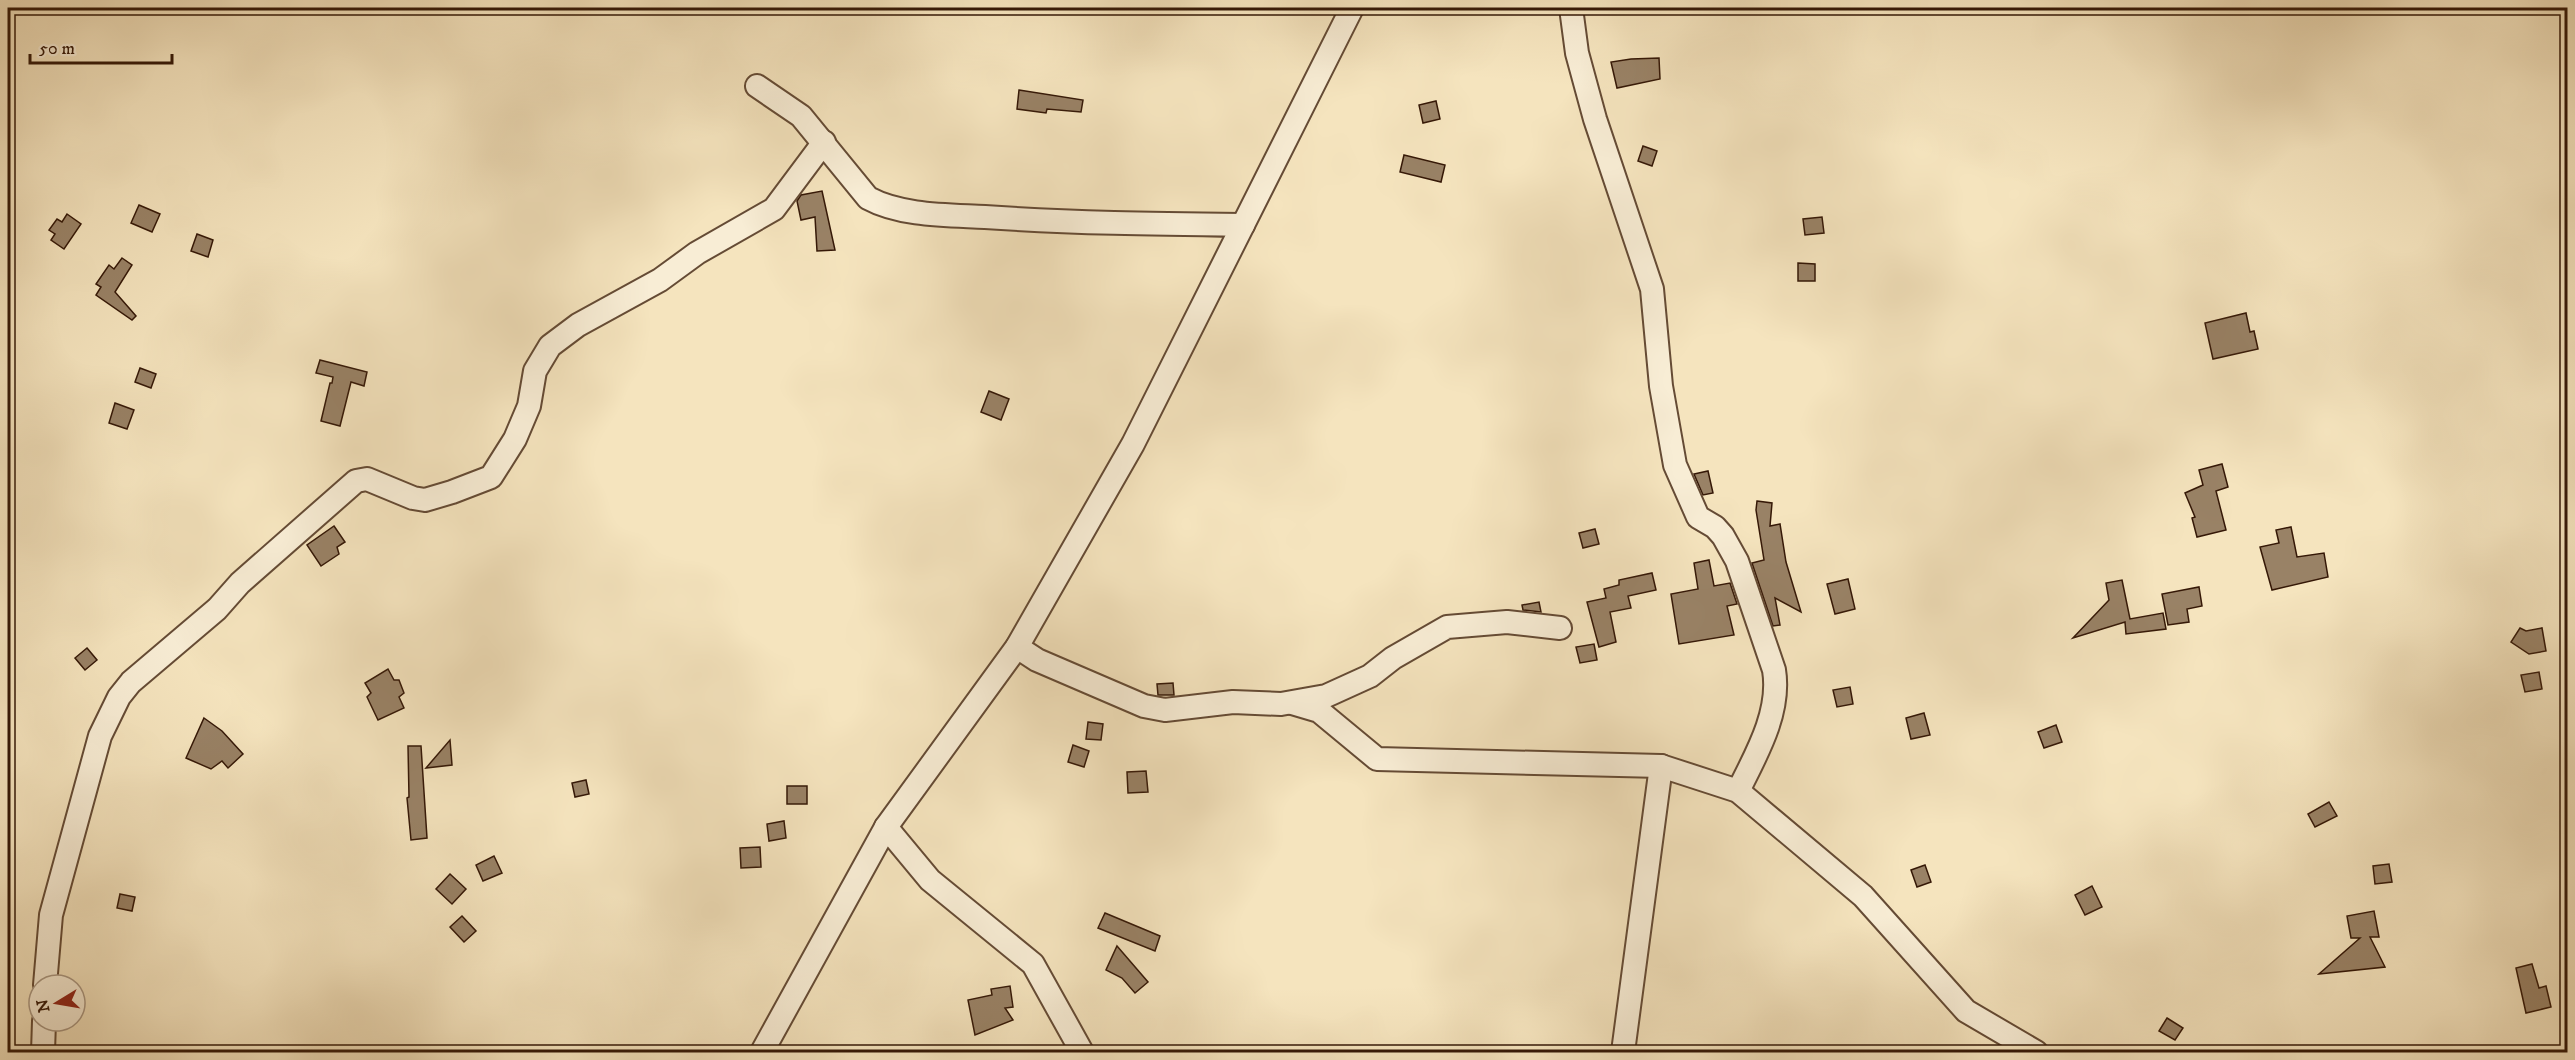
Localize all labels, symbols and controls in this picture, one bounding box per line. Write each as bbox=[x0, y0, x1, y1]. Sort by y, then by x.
scale bar bbox=[30, 27, 172, 65]
text: 50 m bbox=[39, 38, 75, 60]
north arrow bbox=[27, 973, 87, 1033]
text: N bbox=[32, 997, 54, 1014]

